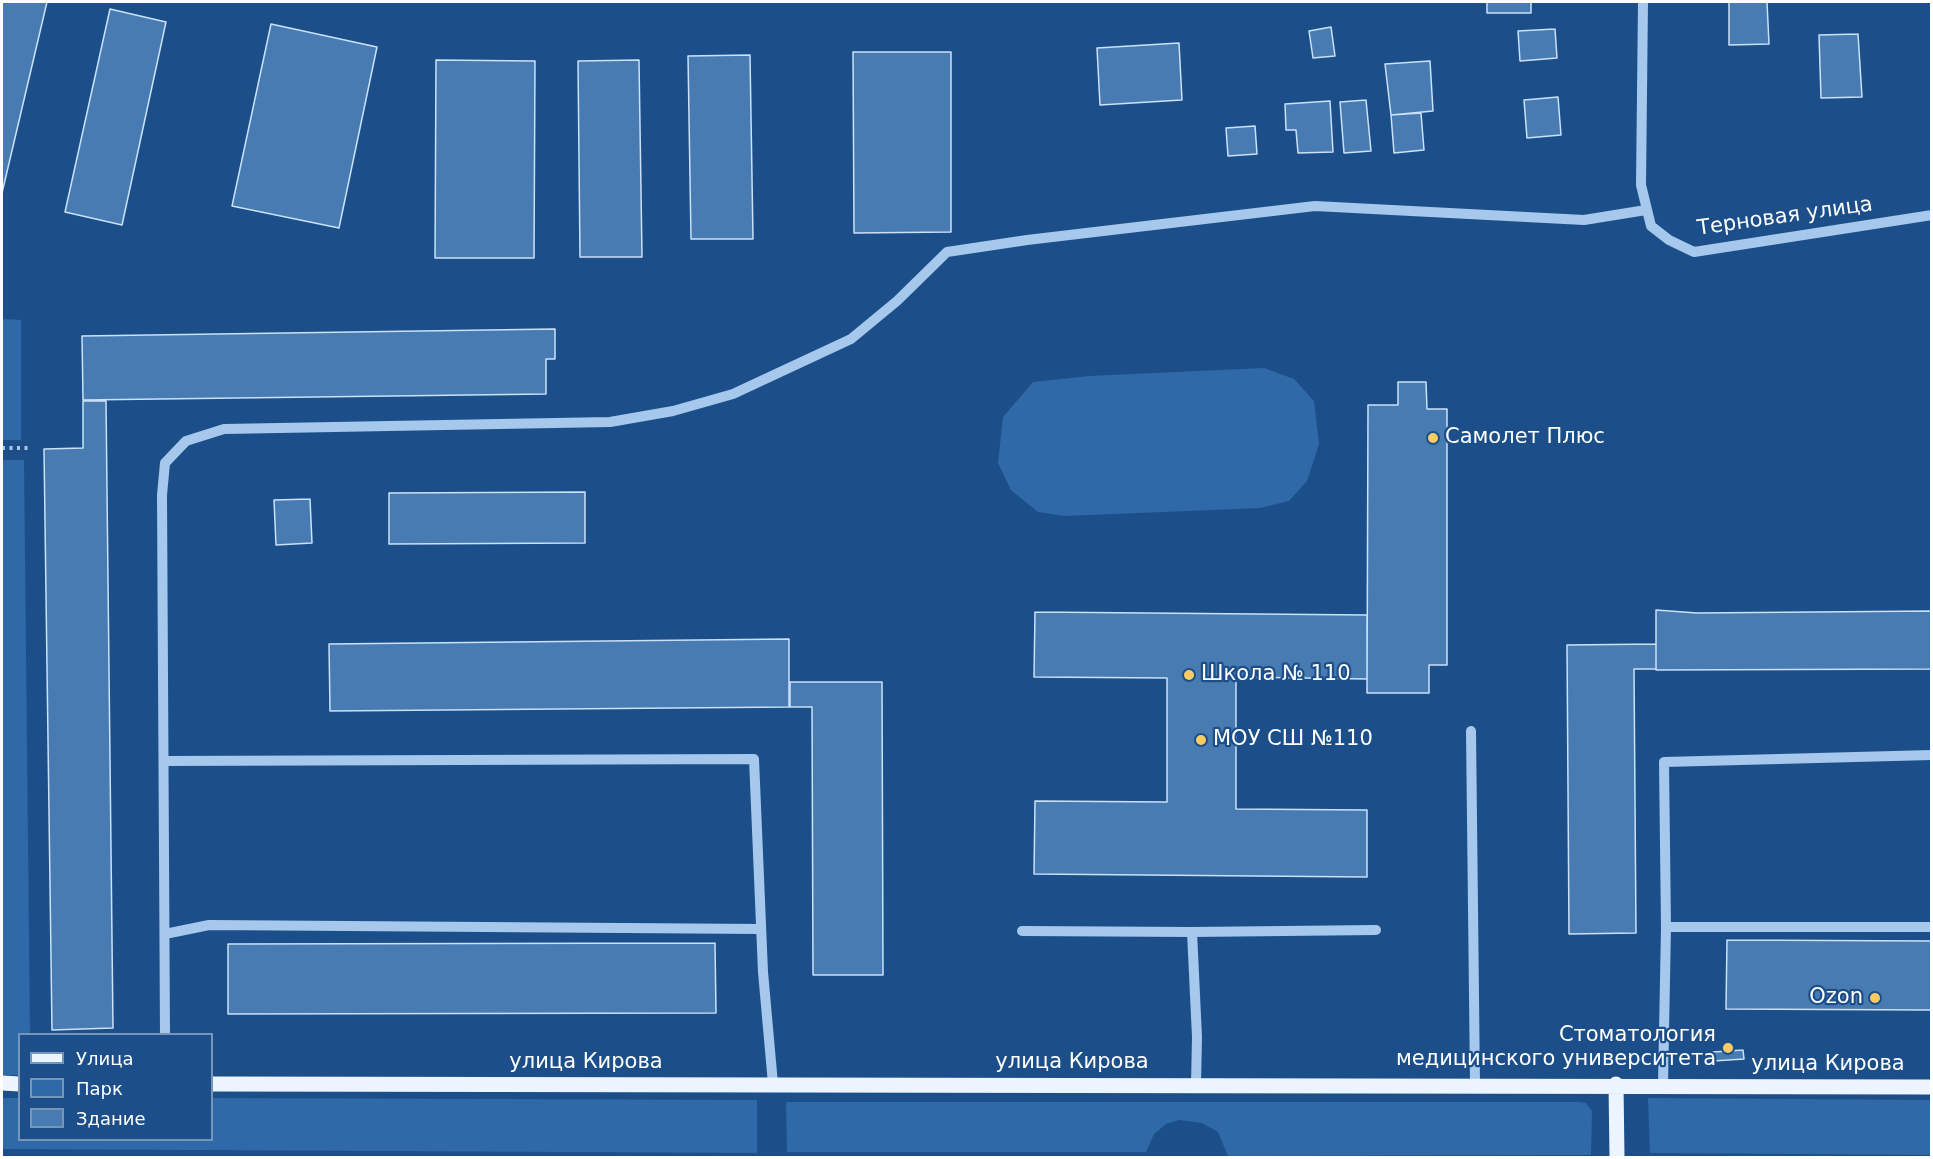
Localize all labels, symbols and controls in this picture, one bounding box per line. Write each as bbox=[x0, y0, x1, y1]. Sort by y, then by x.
street label: Терновая улица bbox=[1696, 192, 1874, 242]
place label: Самолет Плюс bbox=[1445, 425, 1605, 451]
marker: Самолет Плюс bbox=[1426, 431, 1440, 445]
place label: Школа № 110 bbox=[1201, 662, 1351, 688]
marker: Школа № 110 bbox=[1182, 668, 1196, 682]
place label: МОУ СШ №110 bbox=[1213, 727, 1373, 753]
marker: МОУ СШ №110 bbox=[1194, 733, 1208, 747]
place label: Ozon bbox=[1809, 985, 1863, 1011]
marker: Ozon bbox=[1868, 991, 1882, 1005]
place label: Стоматология медицинского университета bbox=[1396, 1023, 1716, 1073]
legend bbox=[18, 1033, 213, 1141]
marker: Стоматология медицинского университета bbox=[1721, 1041, 1735, 1055]
text: Улица bbox=[76, 1048, 133, 1069]
street label: улица Кирова bbox=[509, 1050, 663, 1076]
street label: улица Кирова bbox=[995, 1050, 1149, 1076]
street label: улица Кирова bbox=[1751, 1052, 1905, 1078]
text: Парк bbox=[76, 1078, 123, 1099]
text: Здание bbox=[76, 1108, 146, 1129]

